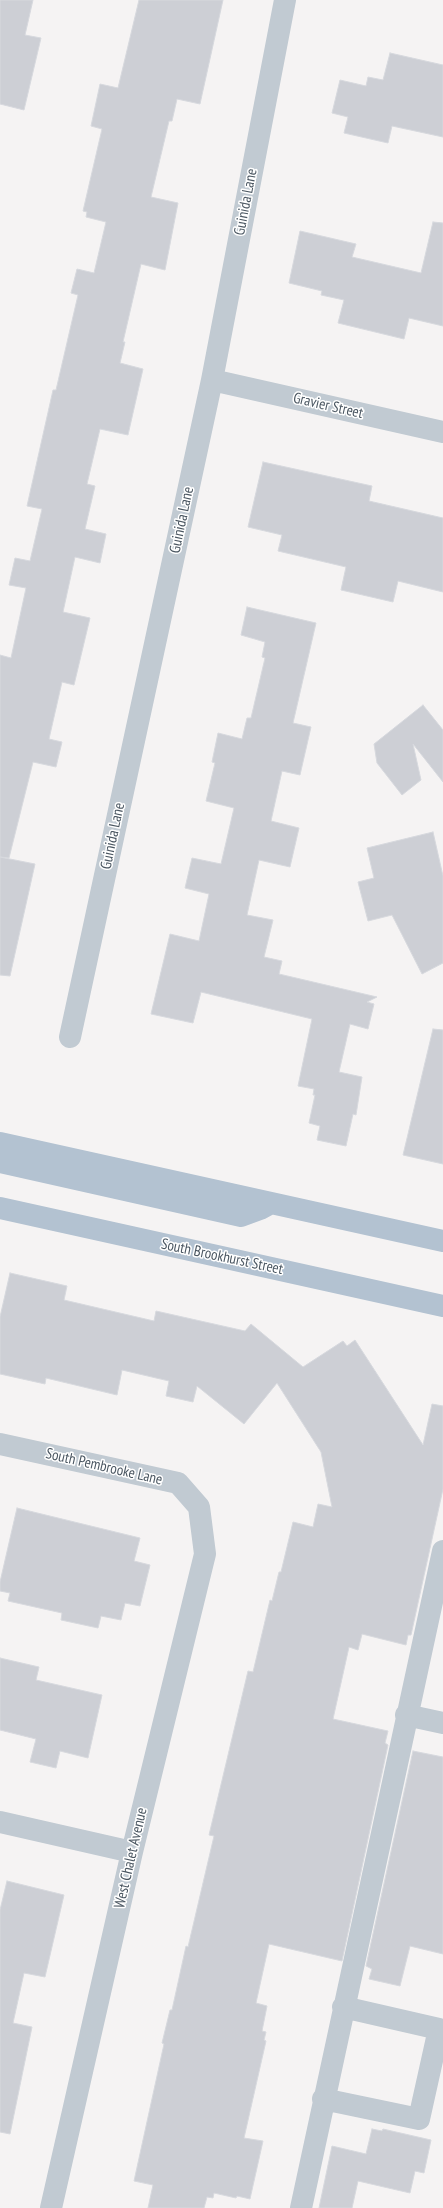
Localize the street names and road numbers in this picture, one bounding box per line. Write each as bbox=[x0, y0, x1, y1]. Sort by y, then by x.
street label: Guinida Lane bbox=[231, 167, 261, 237]
street label: Gravier Street bbox=[291, 389, 365, 423]
street label: Guinida Lane bbox=[166, 485, 198, 555]
street label: Guinida Lane bbox=[97, 801, 129, 871]
street label: South Brookhurst Street bbox=[160, 1235, 284, 1279]
street label: South Pembrooke Lane bbox=[44, 1445, 164, 1489]
street label: West Chalet Avenue bbox=[111, 1806, 151, 1910]

